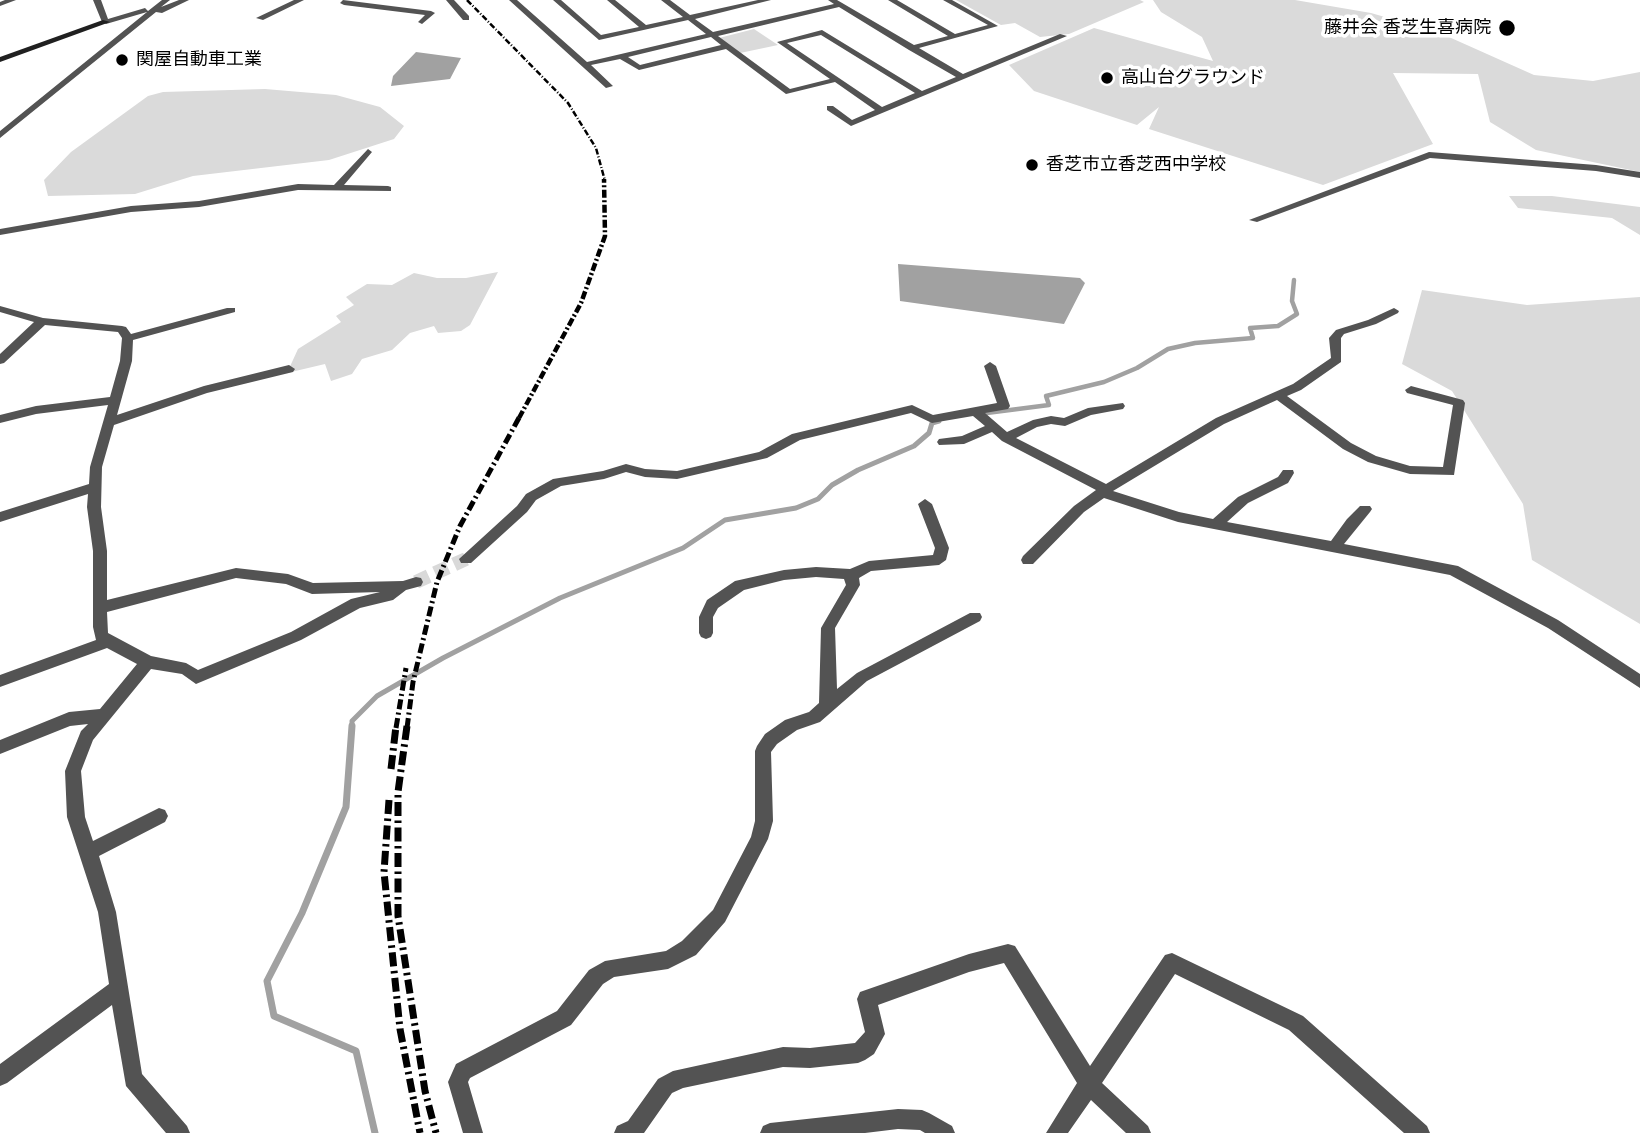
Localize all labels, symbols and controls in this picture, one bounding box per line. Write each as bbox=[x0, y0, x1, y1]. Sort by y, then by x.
place label: 藤井会 香芝生喜病院 bbox=[1324, 17, 1491, 39]
marker: 藤井会 香芝生喜病院 bbox=[1497, 18, 1517, 38]
place label: 関屋自動車工業 bbox=[136, 49, 262, 71]
marker: 関屋自動車工業 bbox=[114, 52, 130, 68]
place label: 高山台グラウンド bbox=[1121, 67, 1265, 89]
marker: 高山台グラウンド bbox=[1099, 70, 1115, 86]
place label: 香芝市立香芝西中学校 bbox=[1046, 154, 1226, 176]
marker: 香芝市立香芝西中学校 bbox=[1024, 157, 1040, 173]

